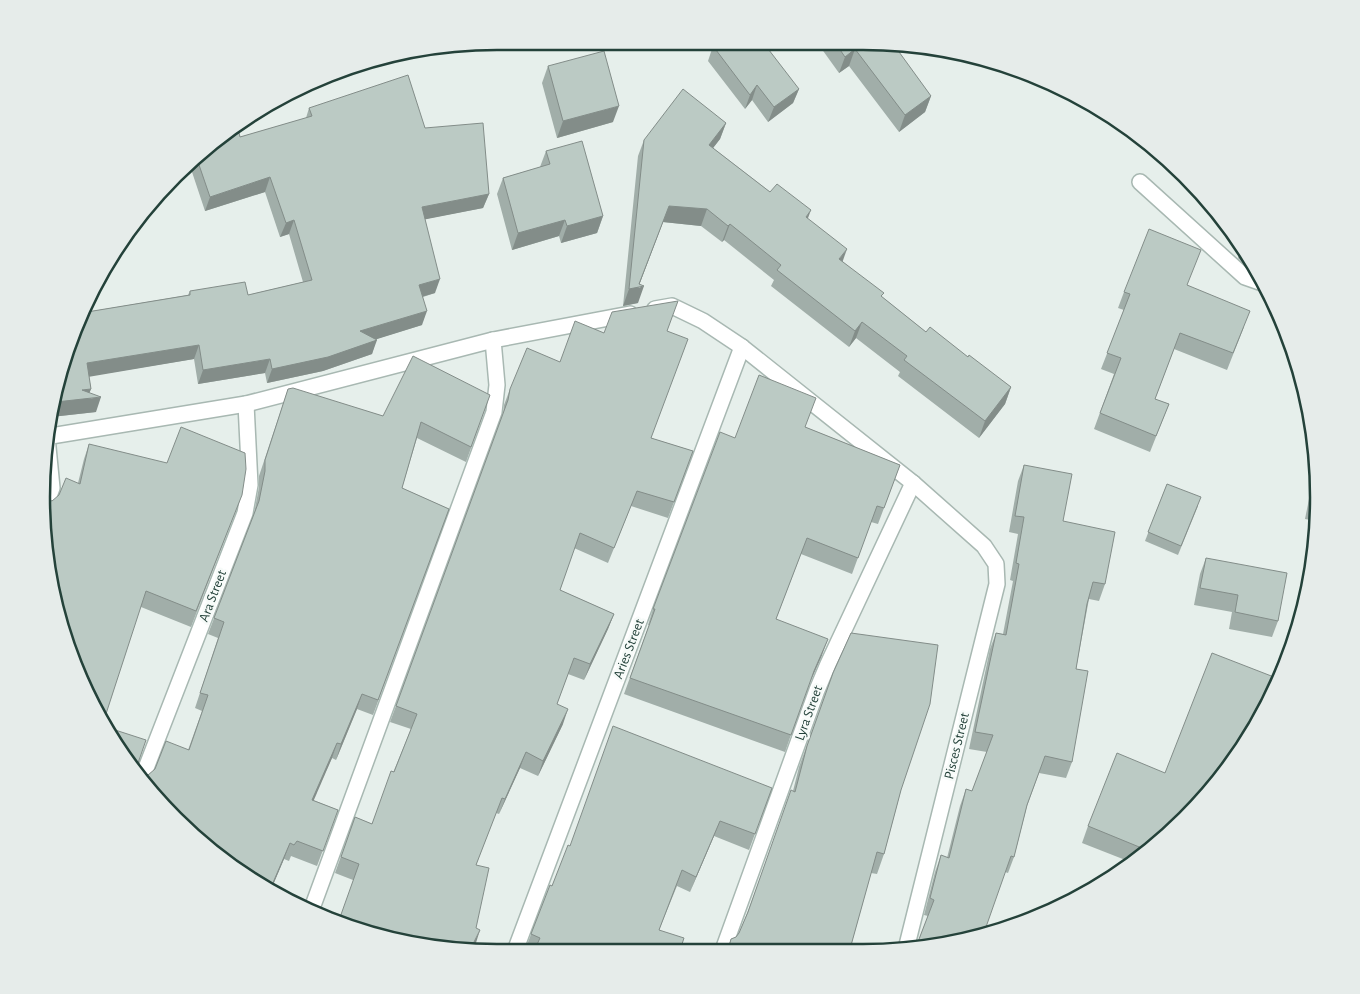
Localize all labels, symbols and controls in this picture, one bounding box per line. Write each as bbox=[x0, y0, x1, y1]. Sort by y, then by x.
street label: Ara Street bbox=[197, 568, 229, 624]
street label: Aries Street bbox=[611, 617, 647, 681]
street label: Lyra Street bbox=[793, 683, 826, 742]
street label: Pisces Street bbox=[942, 711, 972, 781]

